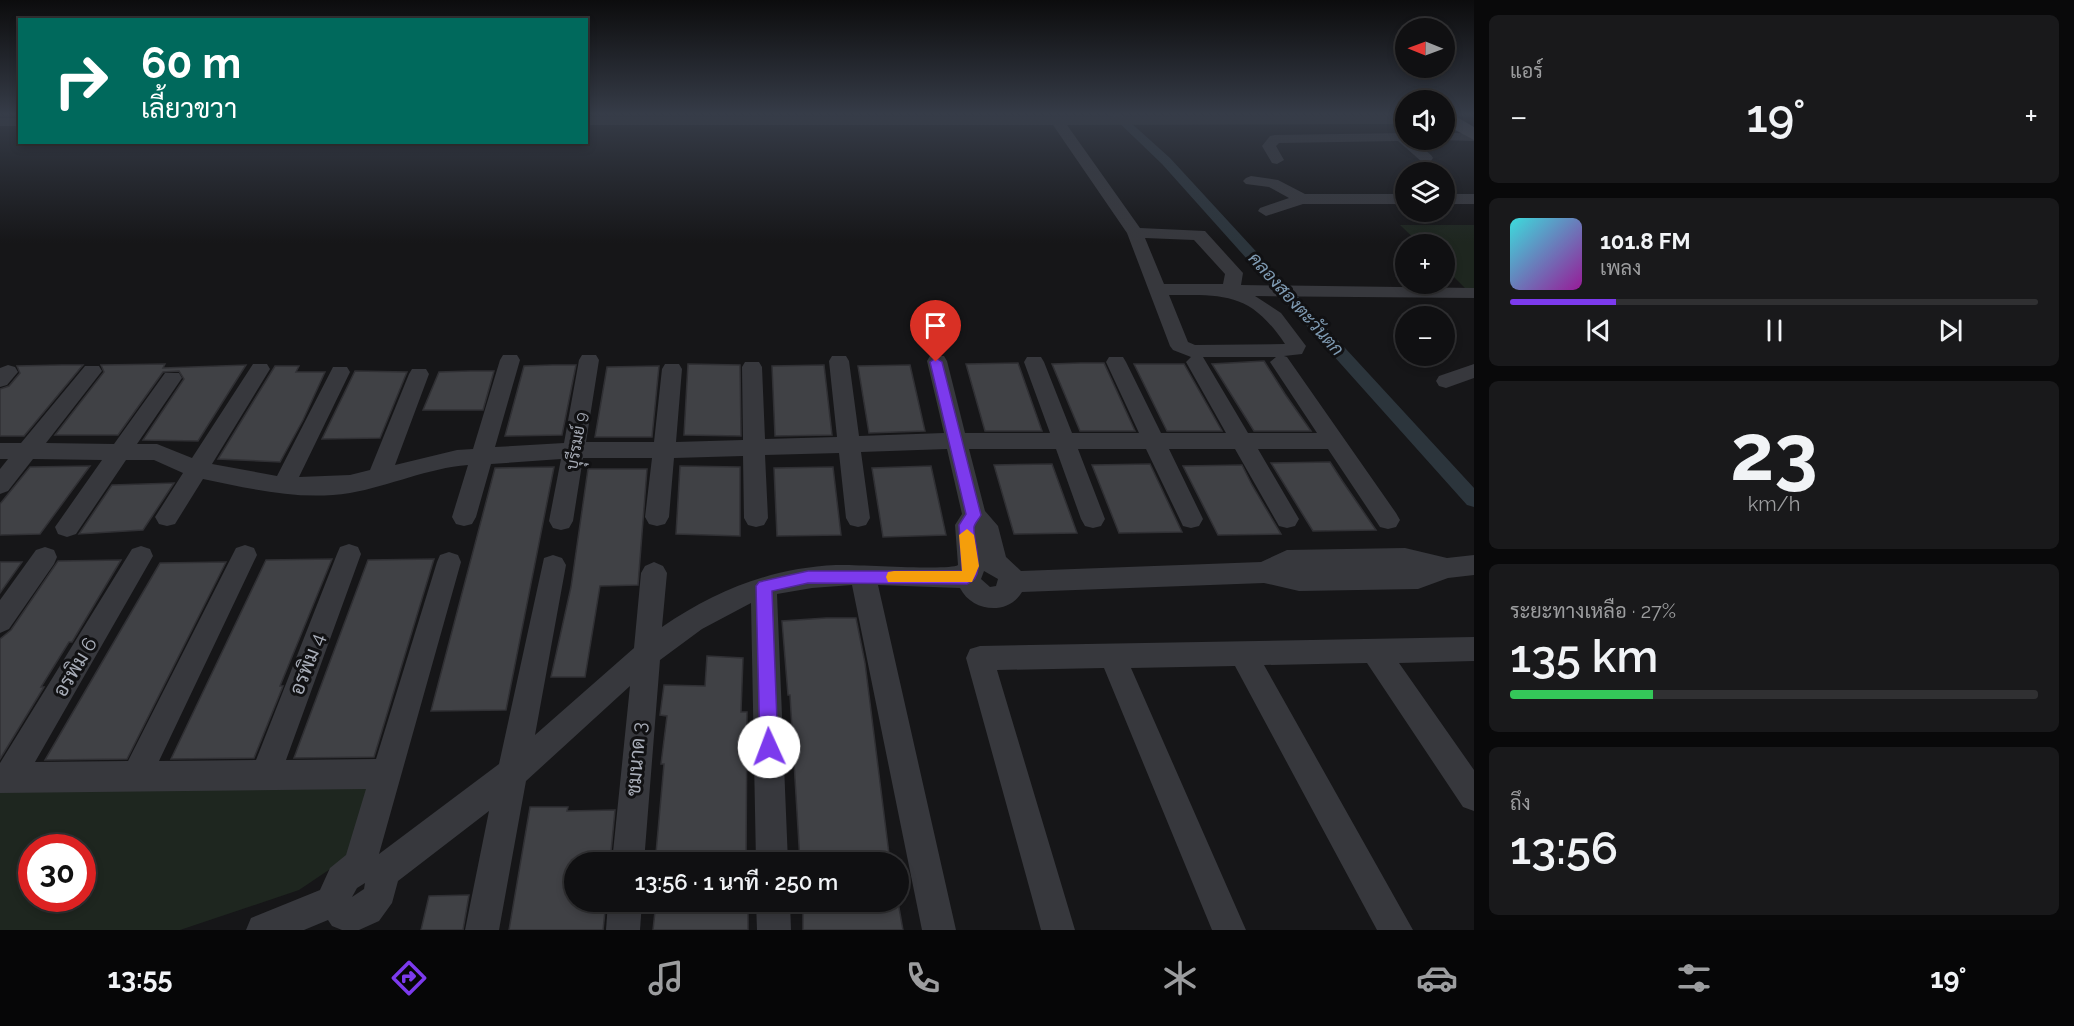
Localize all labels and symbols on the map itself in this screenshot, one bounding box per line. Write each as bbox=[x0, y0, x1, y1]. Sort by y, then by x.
north arrow bbox=[1395, 18, 1455, 78]
water label: คลองสองตะวันตก bbox=[1244, 248, 1348, 360]
pin bbox=[910, 300, 961, 362]
street label: บุุรีรมย์ 9 bbox=[559, 410, 598, 473]
street label: อรพิม 4 bbox=[284, 630, 330, 698]
street label: อรพิม 6 bbox=[48, 633, 102, 701]
position arrow bbox=[737, 715, 801, 779]
street label: ชมนาด 3 bbox=[621, 721, 651, 797]
speed limit sign: 30 bbox=[18, 834, 96, 912]

